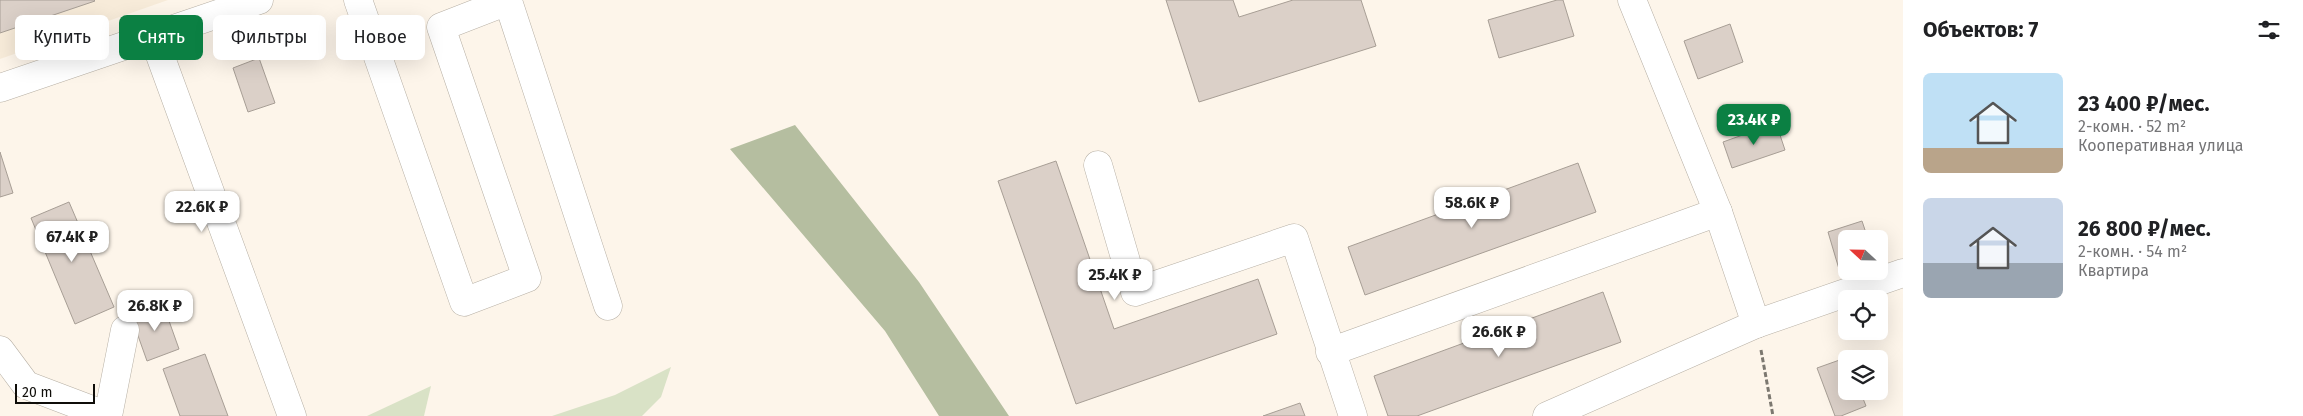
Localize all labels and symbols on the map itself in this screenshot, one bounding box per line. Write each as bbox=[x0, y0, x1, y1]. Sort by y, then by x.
pin: 23.4K ₽ bbox=[1708, 104, 1800, 146]
pin: 58.6K ₽ bbox=[1426, 186, 1518, 229]
pin: 22.6K ₽ bbox=[156, 190, 248, 233]
pin: 67.4K ₽ bbox=[26, 220, 118, 263]
north arrow bbox=[1838, 230, 1888, 280]
pin: 25.4K ₽ bbox=[1069, 258, 1161, 301]
pin: 26.8K ₽ bbox=[109, 290, 201, 332]
pin: 26.6K ₽ bbox=[1453, 316, 1545, 358]
scale bar bbox=[15, 381, 95, 404]

